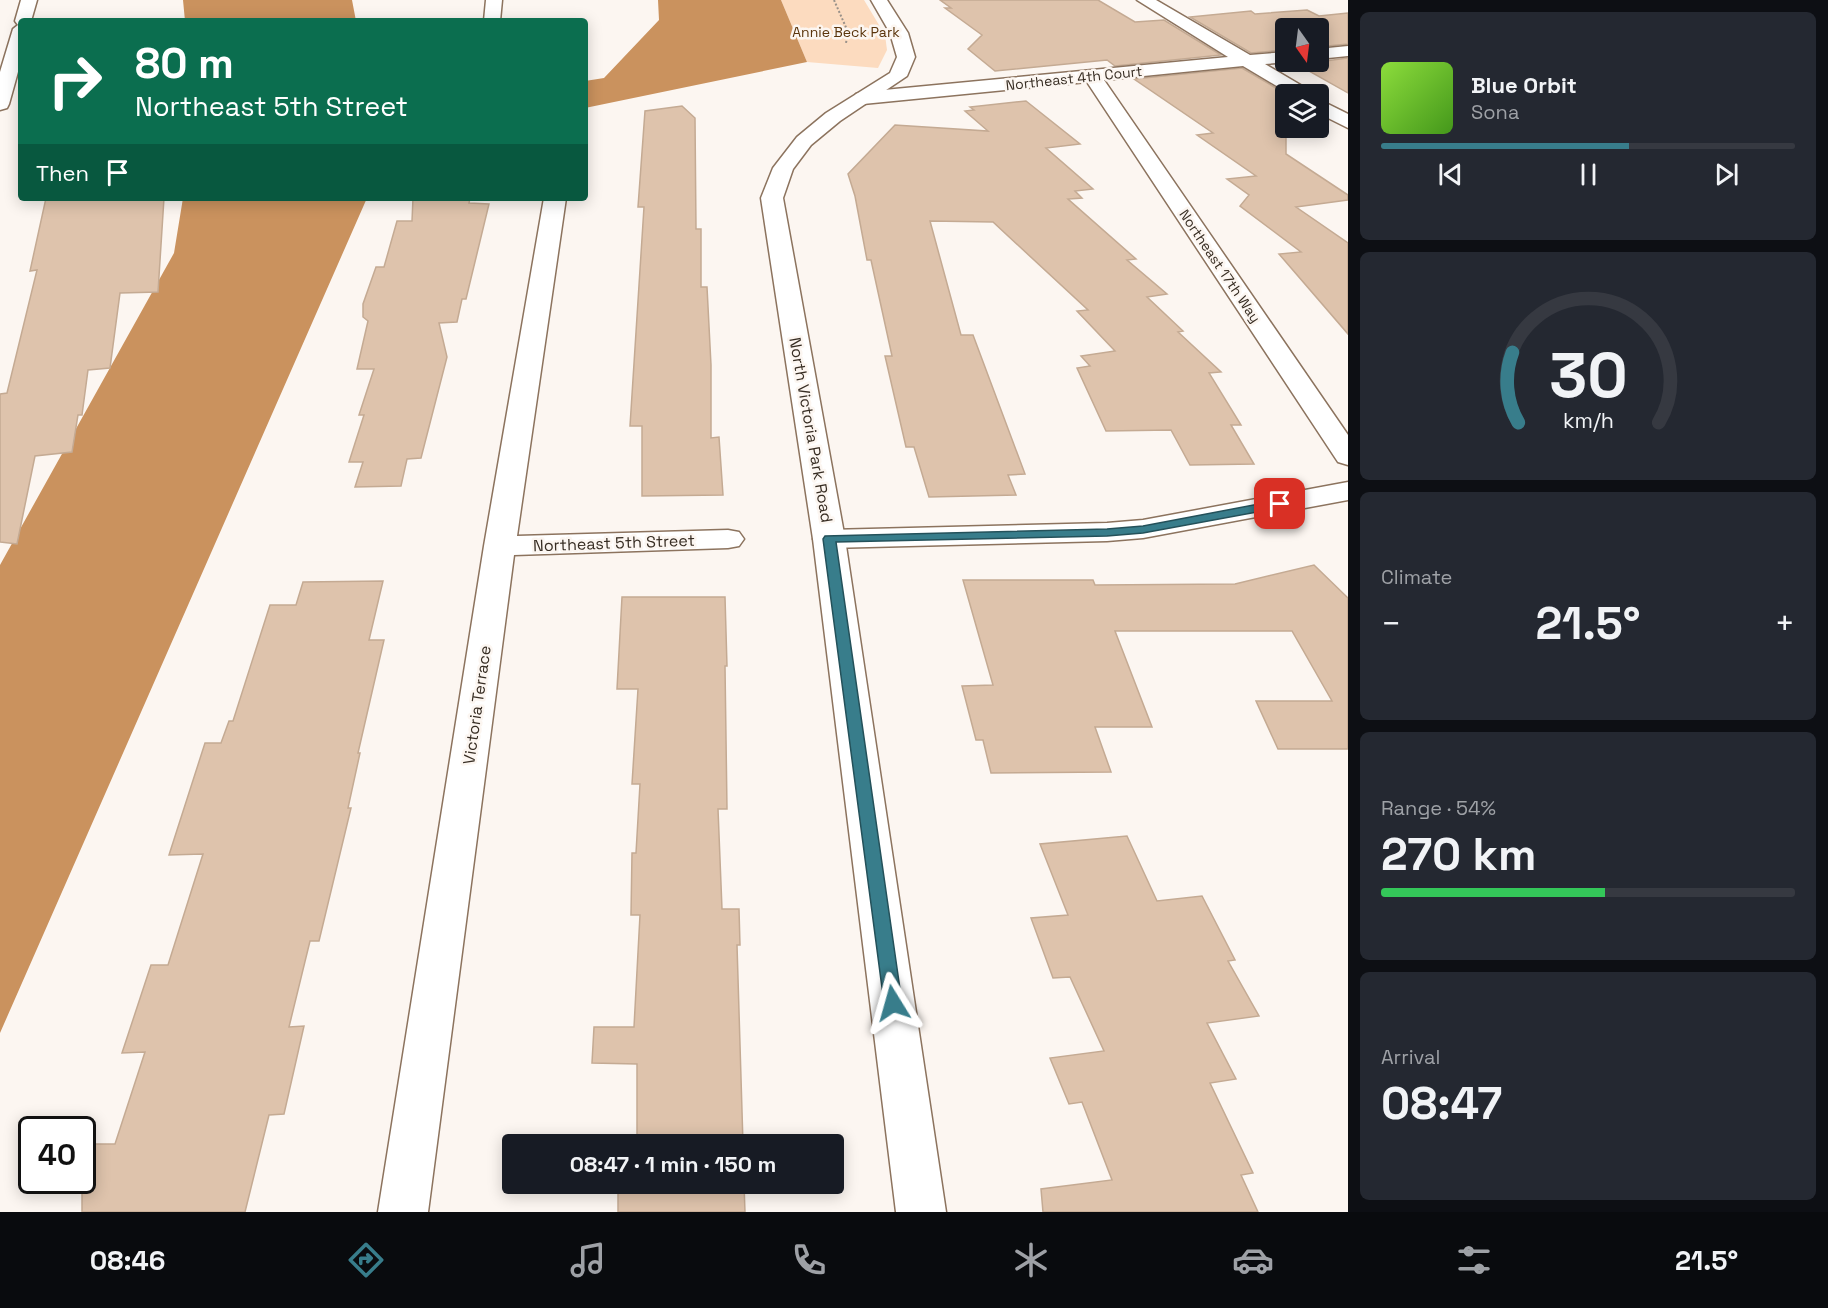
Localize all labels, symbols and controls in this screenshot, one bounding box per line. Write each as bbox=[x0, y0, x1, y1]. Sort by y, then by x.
north arrow bbox=[1275, 18, 1329, 72]
map controls bbox=[1275, 18, 1329, 138]
park label: Annie Beck Park bbox=[792, 23, 900, 41]
text: 80 m bbox=[135, 37, 234, 90]
icon: right bbox=[36, 42, 114, 120]
street label: Northeast 4th Court bbox=[1005, 62, 1143, 94]
text: Blue Orbit bbox=[1471, 71, 1577, 99]
button: layers bbox=[1275, 84, 1329, 138]
text: Northeast 5th Street bbox=[135, 89, 408, 124]
text: Sona bbox=[1471, 99, 1519, 125]
icon: arrive bbox=[101, 156, 134, 189]
icon: previous bbox=[1434, 158, 1467, 191]
icon: pause bbox=[1572, 158, 1605, 191]
icon: next bbox=[1710, 158, 1743, 191]
text: Then bbox=[36, 159, 89, 187]
street label: Northeast 17th Way bbox=[1175, 206, 1265, 326]
street label: North Victoria Park Road bbox=[784, 336, 838, 524]
text: 30 bbox=[1549, 336, 1627, 415]
text: km/h bbox=[1562, 407, 1614, 434]
pin bbox=[1254, 478, 1305, 529]
icon: arrive bbox=[1263, 487, 1296, 520]
street label: Northeast 5th Street bbox=[533, 530, 695, 556]
text: Climate bbox=[1381, 564, 1452, 590]
text: 21.5° bbox=[1535, 595, 1641, 652]
text: − bbox=[1381, 603, 1401, 645]
text: + bbox=[1775, 603, 1795, 645]
street label: Victoria Terrace bbox=[458, 644, 496, 766]
text: Range · 54% bbox=[1381, 795, 1496, 821]
text: 270 km bbox=[1381, 826, 1536, 883]
position arrow bbox=[861, 971, 925, 1035]
text: Arrival bbox=[1381, 1044, 1440, 1070]
text: 08:47 bbox=[1381, 1075, 1502, 1132]
speed limit sign: 40 bbox=[18, 1116, 96, 1194]
text: 08:47 · 1 min · 150 m bbox=[570, 1150, 776, 1178]
icon: directions bbox=[345, 1239, 387, 1281]
icon: music bbox=[567, 1239, 609, 1281]
icon: phone bbox=[788, 1239, 830, 1281]
icon: climate bbox=[1010, 1239, 1052, 1281]
icon: car bbox=[1232, 1239, 1274, 1281]
icon: filters bbox=[1453, 1239, 1495, 1281]
text: 08:46 bbox=[90, 1243, 165, 1278]
text: 21.5° bbox=[1675, 1243, 1738, 1278]

